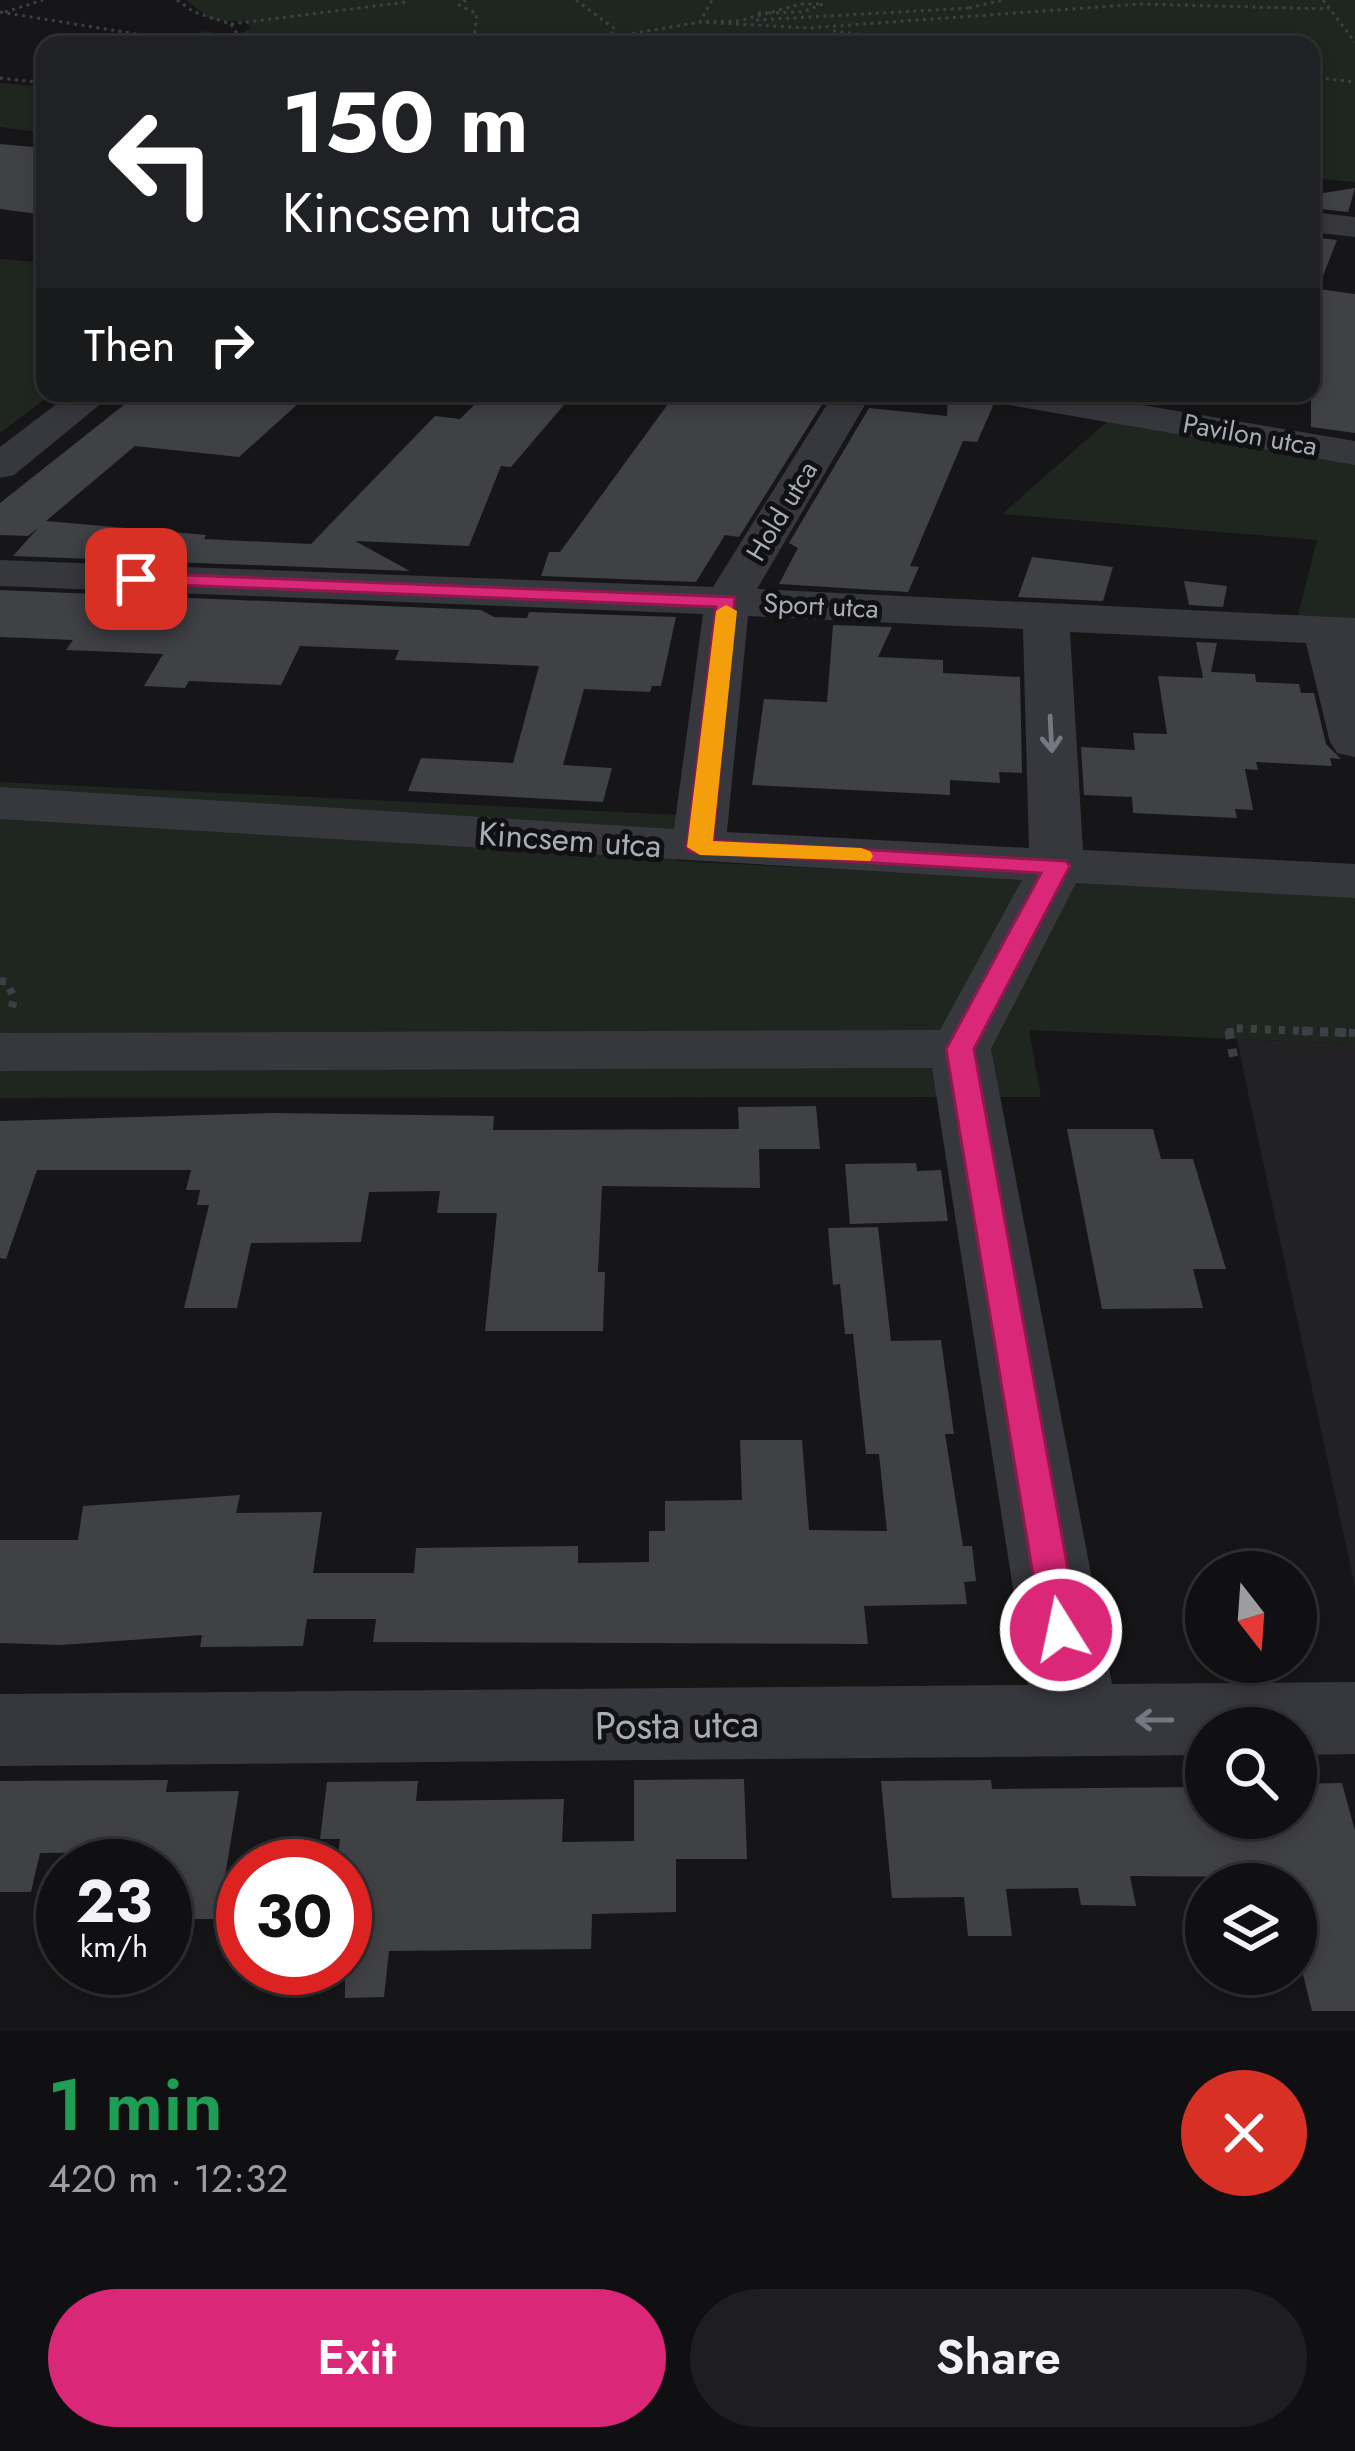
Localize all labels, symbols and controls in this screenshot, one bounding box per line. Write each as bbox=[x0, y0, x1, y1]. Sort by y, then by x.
text: 150 m bbox=[282, 62, 529, 184]
icon: left bbox=[84, 84, 240, 240]
text: Kincsem utca bbox=[282, 174, 582, 252]
icon: right bbox=[199, 312, 265, 378]
text: Then bbox=[84, 313, 175, 378]
street label: Pavilon utca bbox=[1180, 404, 1320, 465]
street label: Hold utca bbox=[736, 453, 827, 568]
pin bbox=[85, 528, 187, 630]
icon: arrive bbox=[103, 546, 169, 612]
street label: Sport utca bbox=[762, 583, 880, 628]
one-way arrow bbox=[1040, 714, 1063, 753]
street label: Kincsem utca bbox=[477, 810, 663, 869]
north arrow bbox=[1185, 1551, 1317, 1683]
map controls bbox=[1185, 1551, 1317, 1995]
position arrow bbox=[998, 1567, 1124, 1693]
street label: Posta utca bbox=[594, 1695, 760, 1754]
button: search bbox=[1185, 1707, 1317, 1839]
one-way arrow bbox=[1135, 1708, 1174, 1731]
speed limit sign: 30 bbox=[216, 1839, 372, 1995]
text: 23 bbox=[76, 1858, 152, 1945]
button: layers bbox=[1185, 1863, 1317, 1995]
text: km/h bbox=[80, 1925, 148, 1968]
text: 1 min bbox=[48, 2053, 223, 2157]
button: close bbox=[1181, 2070, 1307, 2196]
text: 420 m · 12:32 bbox=[48, 2150, 288, 2207]
button: Exit bbox=[48, 2289, 666, 2427]
button: Share bbox=[690, 2289, 1307, 2427]

